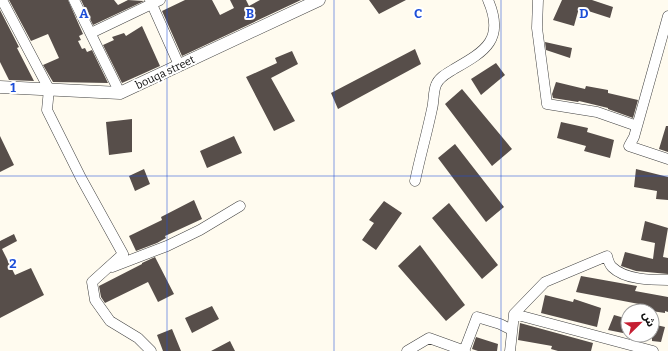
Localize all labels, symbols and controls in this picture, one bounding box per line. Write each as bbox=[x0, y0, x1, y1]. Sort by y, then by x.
text: A bbox=[79, 6, 89, 21]
text: B bbox=[246, 6, 254, 21]
text: C bbox=[414, 6, 422, 21]
text: D bbox=[579, 6, 589, 21]
street label: bouqa street bbox=[133, 53, 197, 92]
text: 1 bbox=[10, 80, 16, 95]
text: 2 bbox=[9, 256, 17, 271]
north arrow bbox=[620, 303, 660, 343]
text: ش bbox=[640, 310, 658, 329]

